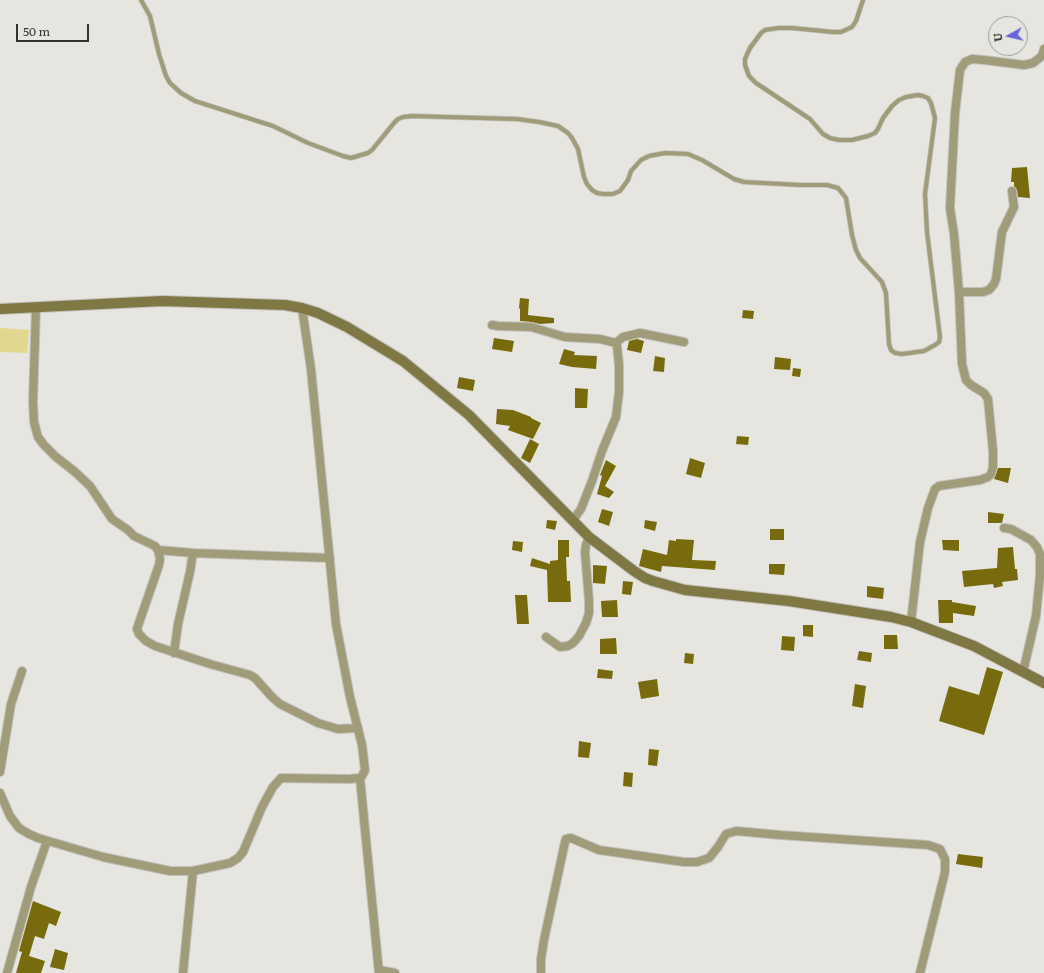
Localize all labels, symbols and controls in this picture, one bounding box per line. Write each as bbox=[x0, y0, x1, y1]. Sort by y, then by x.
scale bar bbox=[18, 16, 91, 42]
north arrow bbox=[988, 16, 1028, 56]
text: 50 m bbox=[23, 22, 50, 40]
text: U bbox=[989, 32, 1006, 43]

